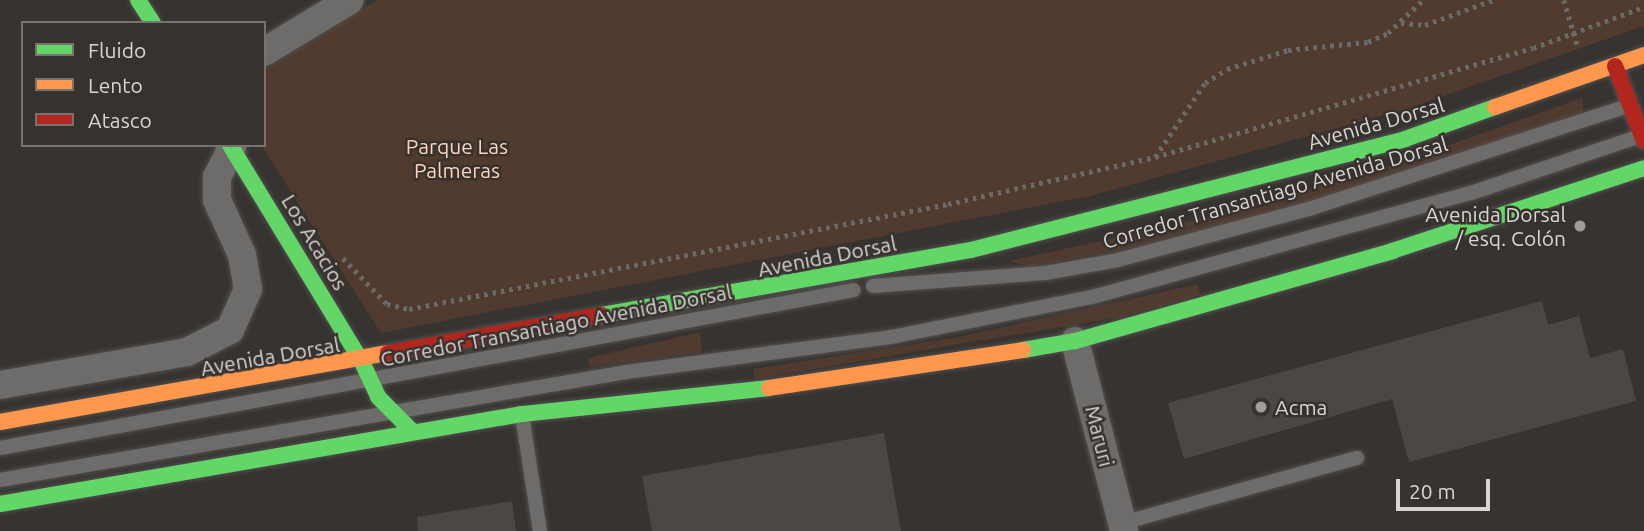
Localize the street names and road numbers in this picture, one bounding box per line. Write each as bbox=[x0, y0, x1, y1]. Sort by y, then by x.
street label: Avenida Dorsal bbox=[1305, 92, 1447, 154]
street label: Corredor Transantiago Avenida Dorsal bbox=[1100, 131, 1450, 253]
street label: Los Acacios bbox=[277, 190, 353, 294]
street label: Avenida Dorsal bbox=[756, 230, 898, 282]
street label: Corredor Transantiago Avenida Dorsal bbox=[378, 279, 734, 371]
street label: Avenida Dorsal bbox=[199, 331, 341, 381]
street label: Maruri bbox=[1080, 403, 1120, 469]

